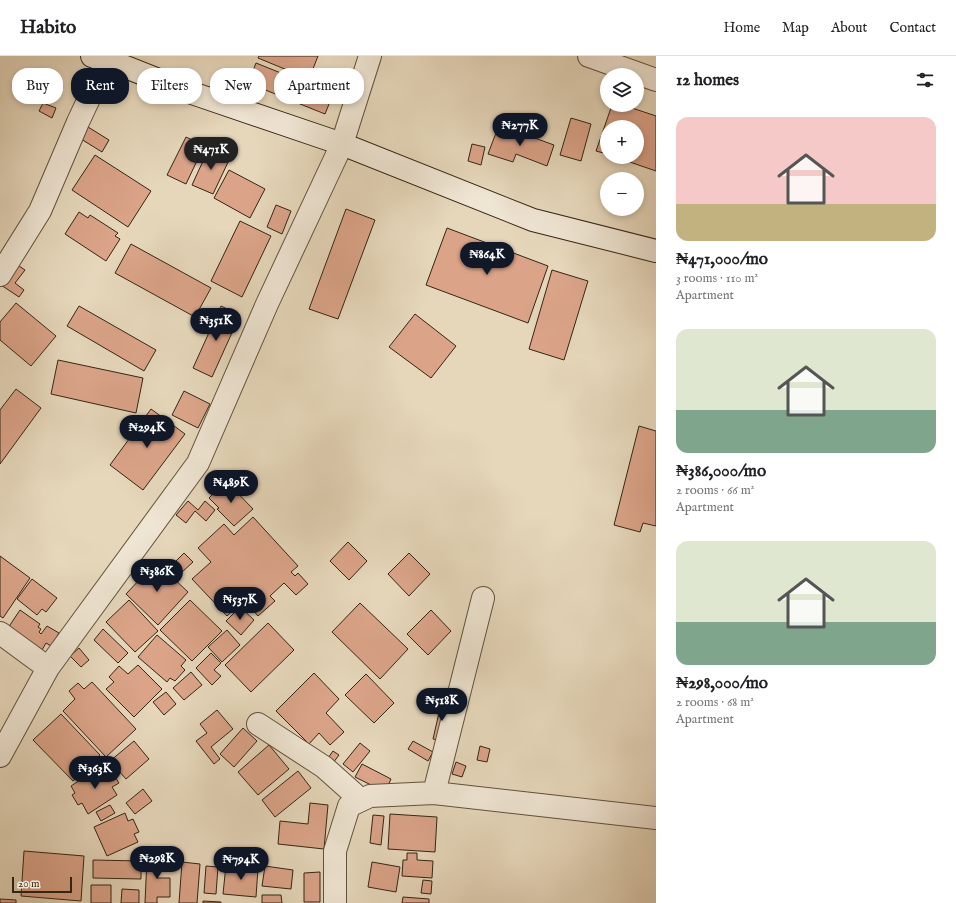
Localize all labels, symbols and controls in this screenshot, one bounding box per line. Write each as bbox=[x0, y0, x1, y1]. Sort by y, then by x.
text: Habito bbox=[20, 16, 76, 40]
text: Home bbox=[724, 19, 760, 37]
text: Map bbox=[782, 19, 809, 37]
text: About bbox=[831, 19, 867, 37]
text: Contact bbox=[889, 19, 936, 37]
chip: Buy bbox=[12, 68, 63, 104]
chip: Rent bbox=[71, 68, 129, 104]
chip: Filters bbox=[137, 68, 202, 104]
chip: New bbox=[210, 68, 266, 104]
chip: Apartment bbox=[274, 68, 364, 104]
map controls bbox=[600, 68, 644, 216]
button: layers bbox=[600, 68, 644, 112]
icon: filters bbox=[914, 69, 936, 91]
text: 12 homes bbox=[676, 70, 739, 91]
pin: ₦277K bbox=[492, 113, 548, 147]
text: ₦277K bbox=[502, 117, 538, 134]
button: + bbox=[600, 120, 644, 164]
pin: ₦471K bbox=[183, 137, 239, 171]
text: ₦471K bbox=[193, 141, 229, 158]
icon: home bbox=[770, 143, 842, 215]
button: − bbox=[600, 172, 644, 216]
pin: ₦864K bbox=[459, 242, 515, 276]
text: ₦864K bbox=[469, 246, 505, 263]
text: ₦471,000/mo bbox=[676, 249, 768, 270]
text: 3 rooms · 110 m² bbox=[676, 270, 758, 287]
text: Apartment bbox=[676, 287, 734, 304]
pin: ₦351K bbox=[188, 308, 244, 342]
text: ₦351K bbox=[199, 312, 233, 329]
icon: home bbox=[770, 355, 842, 427]
pin: ₦294K bbox=[119, 415, 175, 449]
text: ₦294K bbox=[129, 419, 165, 436]
text: ₦386,000/mo bbox=[676, 461, 766, 482]
pin: ₦489K bbox=[203, 470, 259, 504]
text: ₦489K bbox=[213, 474, 249, 491]
text: 2 rooms · 66 m² bbox=[676, 482, 754, 499]
text: Apartment bbox=[676, 499, 734, 516]
pin: ₦386K bbox=[129, 559, 185, 593]
text: ₦386K bbox=[140, 563, 174, 580]
icon: home bbox=[770, 567, 842, 639]
pin: ₦537K bbox=[212, 587, 268, 621]
text: ₦537K bbox=[223, 591, 257, 608]
text: ₦298,000/mo bbox=[676, 673, 768, 694]
pin: ₦518K bbox=[414, 688, 470, 722]
text: ₦518K bbox=[425, 692, 459, 709]
text: 2 rooms · 68 m² bbox=[676, 694, 754, 711]
text: Apartment bbox=[676, 711, 734, 728]
pin: ₦363K bbox=[67, 756, 123, 790]
text: ₦363K bbox=[78, 760, 112, 777]
pin: ₦298K bbox=[129, 846, 185, 880]
pin: ₦794K bbox=[213, 847, 269, 881]
text: ₦298K bbox=[139, 850, 175, 867]
text: ₦794K bbox=[223, 851, 259, 868]
scale bar bbox=[12, 875, 72, 894]
text: 20 m bbox=[18, 877, 39, 891]

